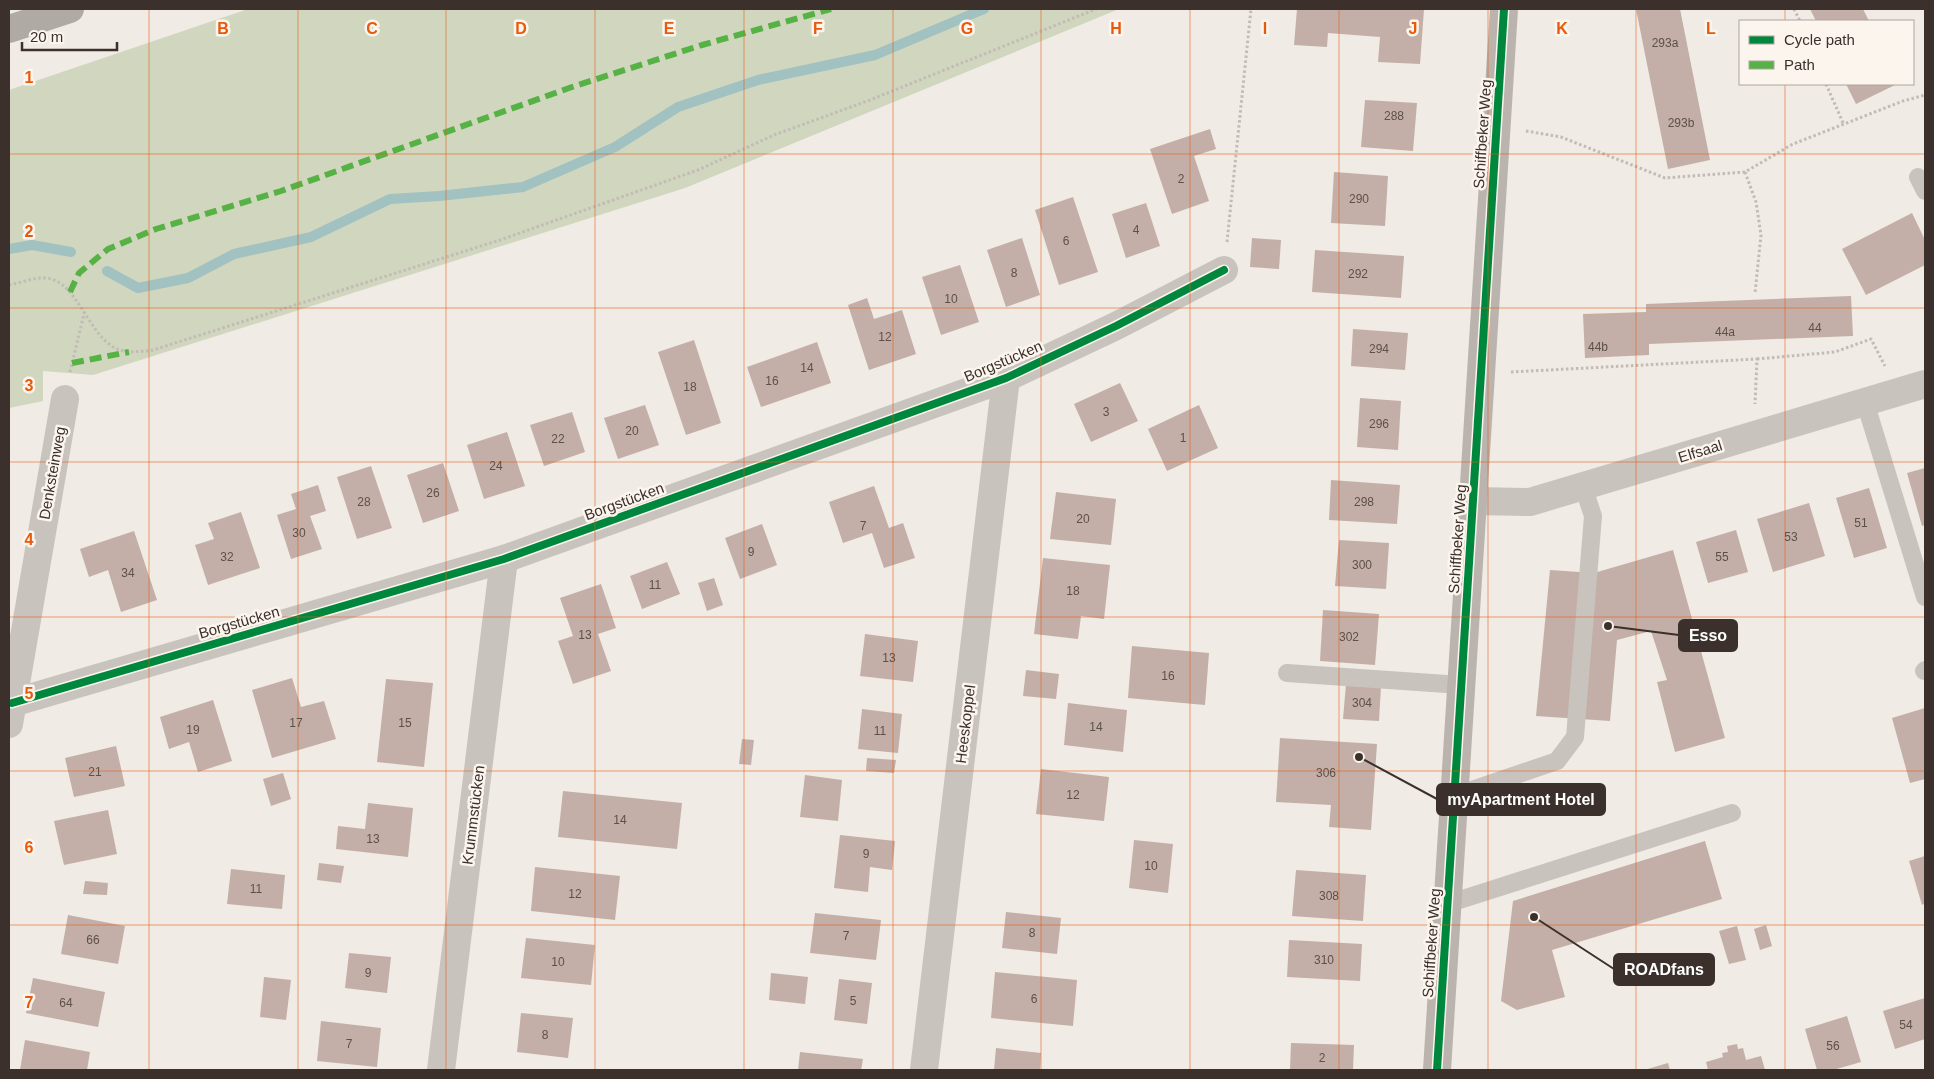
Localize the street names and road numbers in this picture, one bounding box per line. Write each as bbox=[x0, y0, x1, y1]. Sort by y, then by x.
street label: Schiffbeker Weg bbox=[1470, 79, 1494, 189]
street label: Borgstücken bbox=[961, 337, 1045, 385]
street label: Denksteinweg bbox=[35, 425, 69, 521]
street label: Elfsaal bbox=[1676, 436, 1724, 466]
street label: Borgstücken bbox=[582, 479, 666, 523]
street label: Schiffbeker Weg bbox=[1445, 484, 1469, 594]
street label: Borgstücken bbox=[197, 602, 281, 642]
street label: Heeskoppel bbox=[952, 684, 978, 764]
street label: Krummstücken bbox=[458, 764, 488, 866]
street label: Schiffbeker Weg bbox=[1419, 888, 1443, 998]

